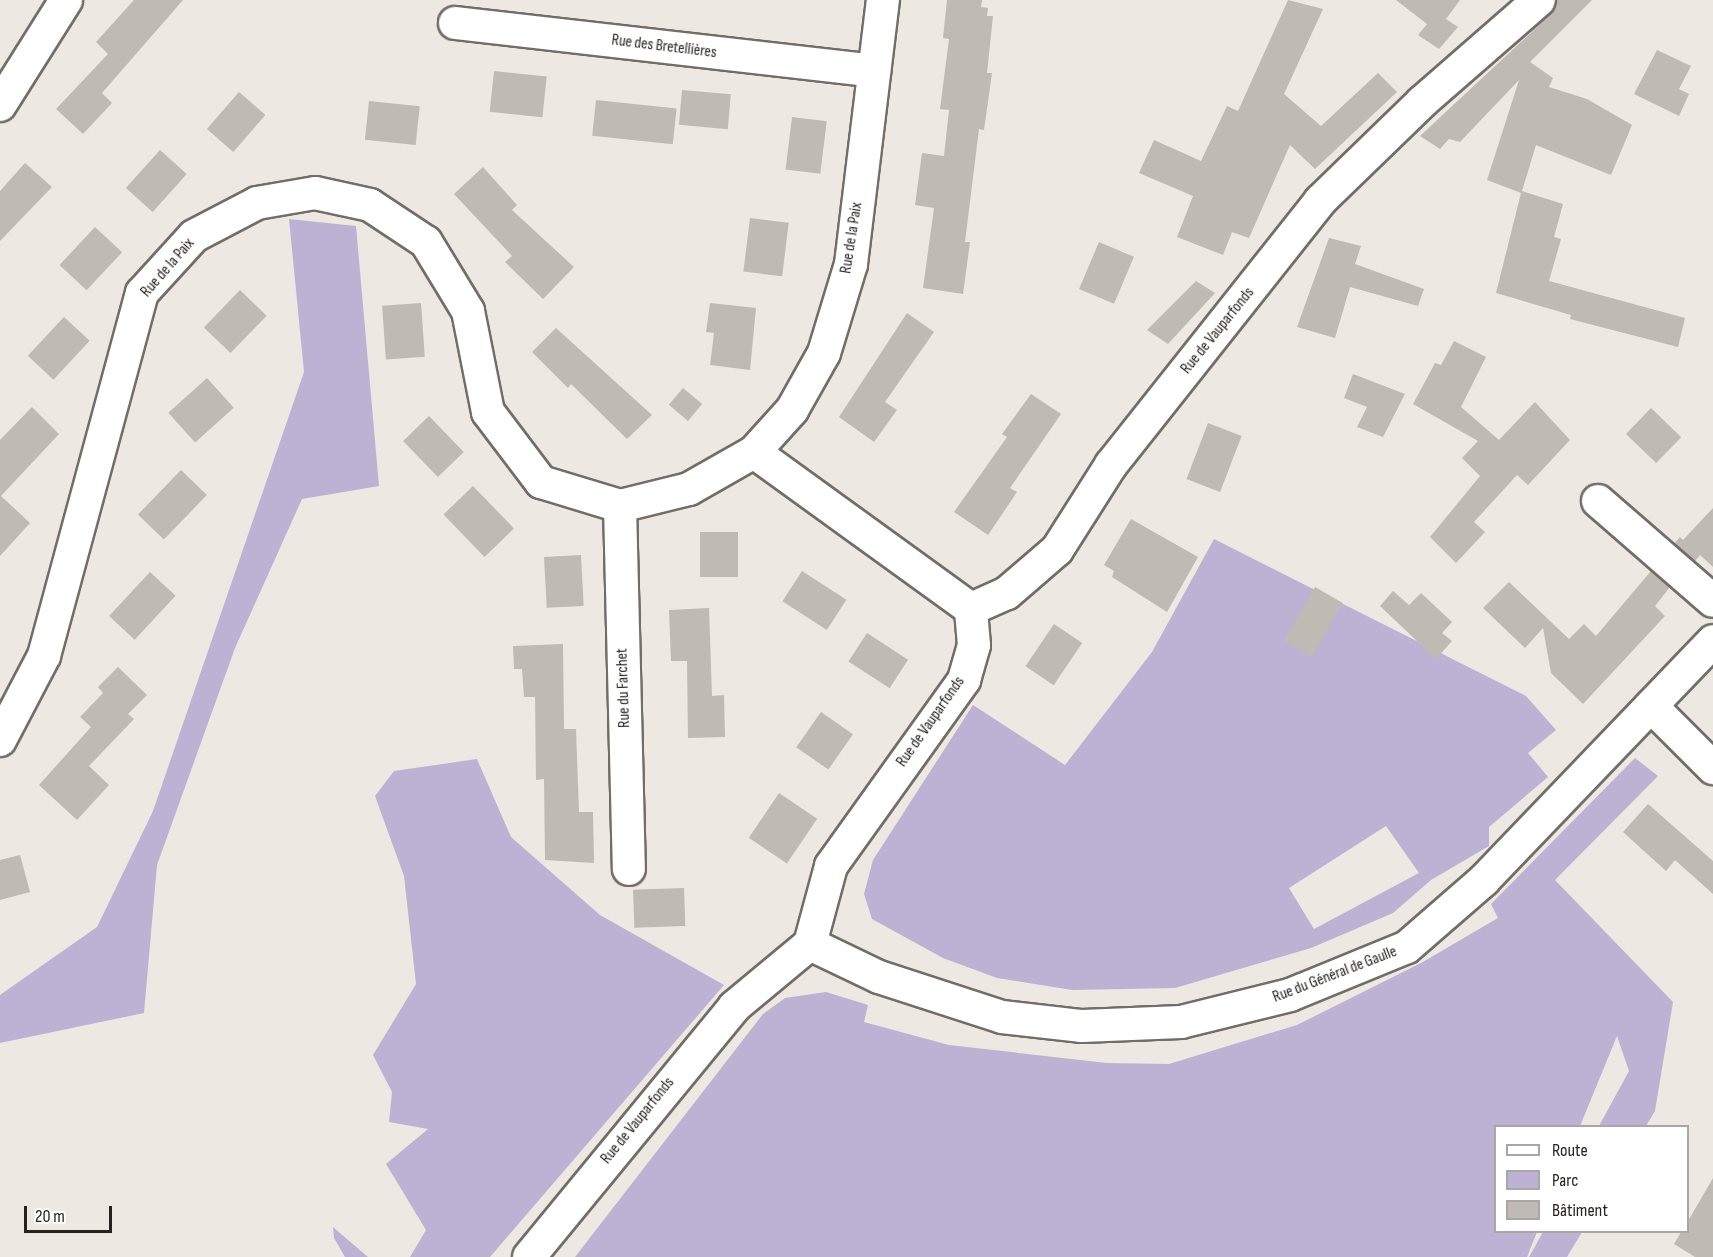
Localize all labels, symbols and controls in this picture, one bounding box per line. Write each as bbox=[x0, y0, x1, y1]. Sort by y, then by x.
street label: Rue des Bretellières bbox=[610, 31, 718, 63]
street label: Rue de la Paix bbox=[837, 201, 867, 275]
street label: Rue de la Paix bbox=[137, 235, 199, 301]
street label: Rue de Vauparfonds bbox=[1177, 284, 1259, 378]
street label: Rue du Farchet bbox=[613, 648, 635, 728]
street label: Rue de Vauparfonds bbox=[893, 673, 969, 771]
street label: Rue du Général de Gaulle bbox=[1270, 942, 1400, 1008]
street label: Rue de Vauparfonds bbox=[597, 1074, 679, 1168]
legend bbox=[1494, 1125, 1689, 1233]
text: Route bbox=[1552, 1140, 1588, 1161]
text: Parc bbox=[1552, 1170, 1578, 1191]
scale bar bbox=[27, 1194, 116, 1232]
text: Bâtiment bbox=[1552, 1200, 1608, 1221]
text: 20 m bbox=[35, 1206, 65, 1227]

